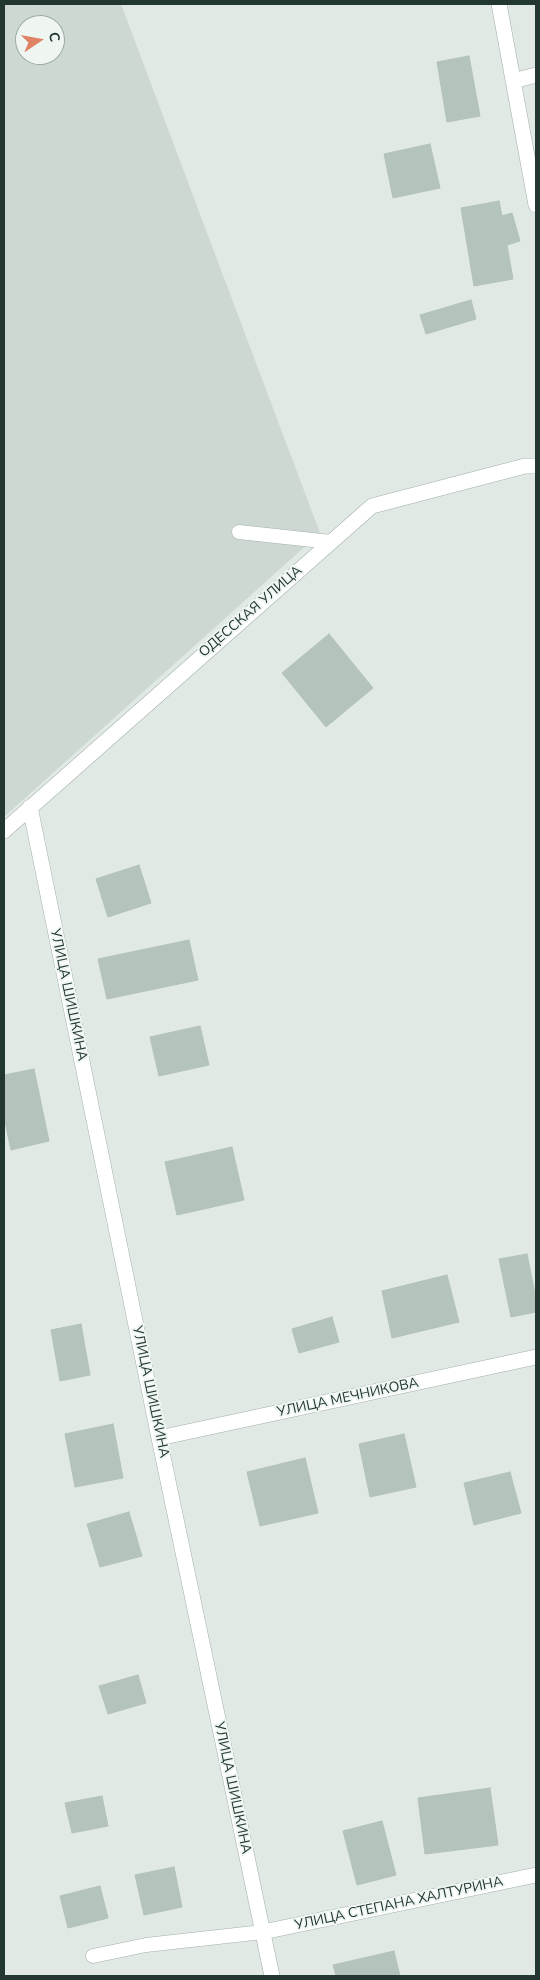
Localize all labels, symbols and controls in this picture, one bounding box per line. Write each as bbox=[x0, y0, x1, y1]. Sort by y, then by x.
north arrow bbox=[15, 15, 65, 65]
text: С bbox=[44, 30, 64, 44]
street label: ОДЕССКАЯ УЛИЦА bbox=[196, 563, 306, 661]
street label: УЛИЦА ШИШКИНА bbox=[46, 927, 90, 1063]
street label: УЛИЦА ШИШКИНА bbox=[128, 1324, 172, 1460]
street label: УЛИЦА МЕЧНИКОВА bbox=[276, 1375, 420, 1421]
street label: УЛИЦА ШИШКИНА bbox=[210, 1720, 254, 1856]
street label: УЛИЦА СТЕПАНА ХАЛТУРИНА bbox=[293, 1874, 505, 1934]

